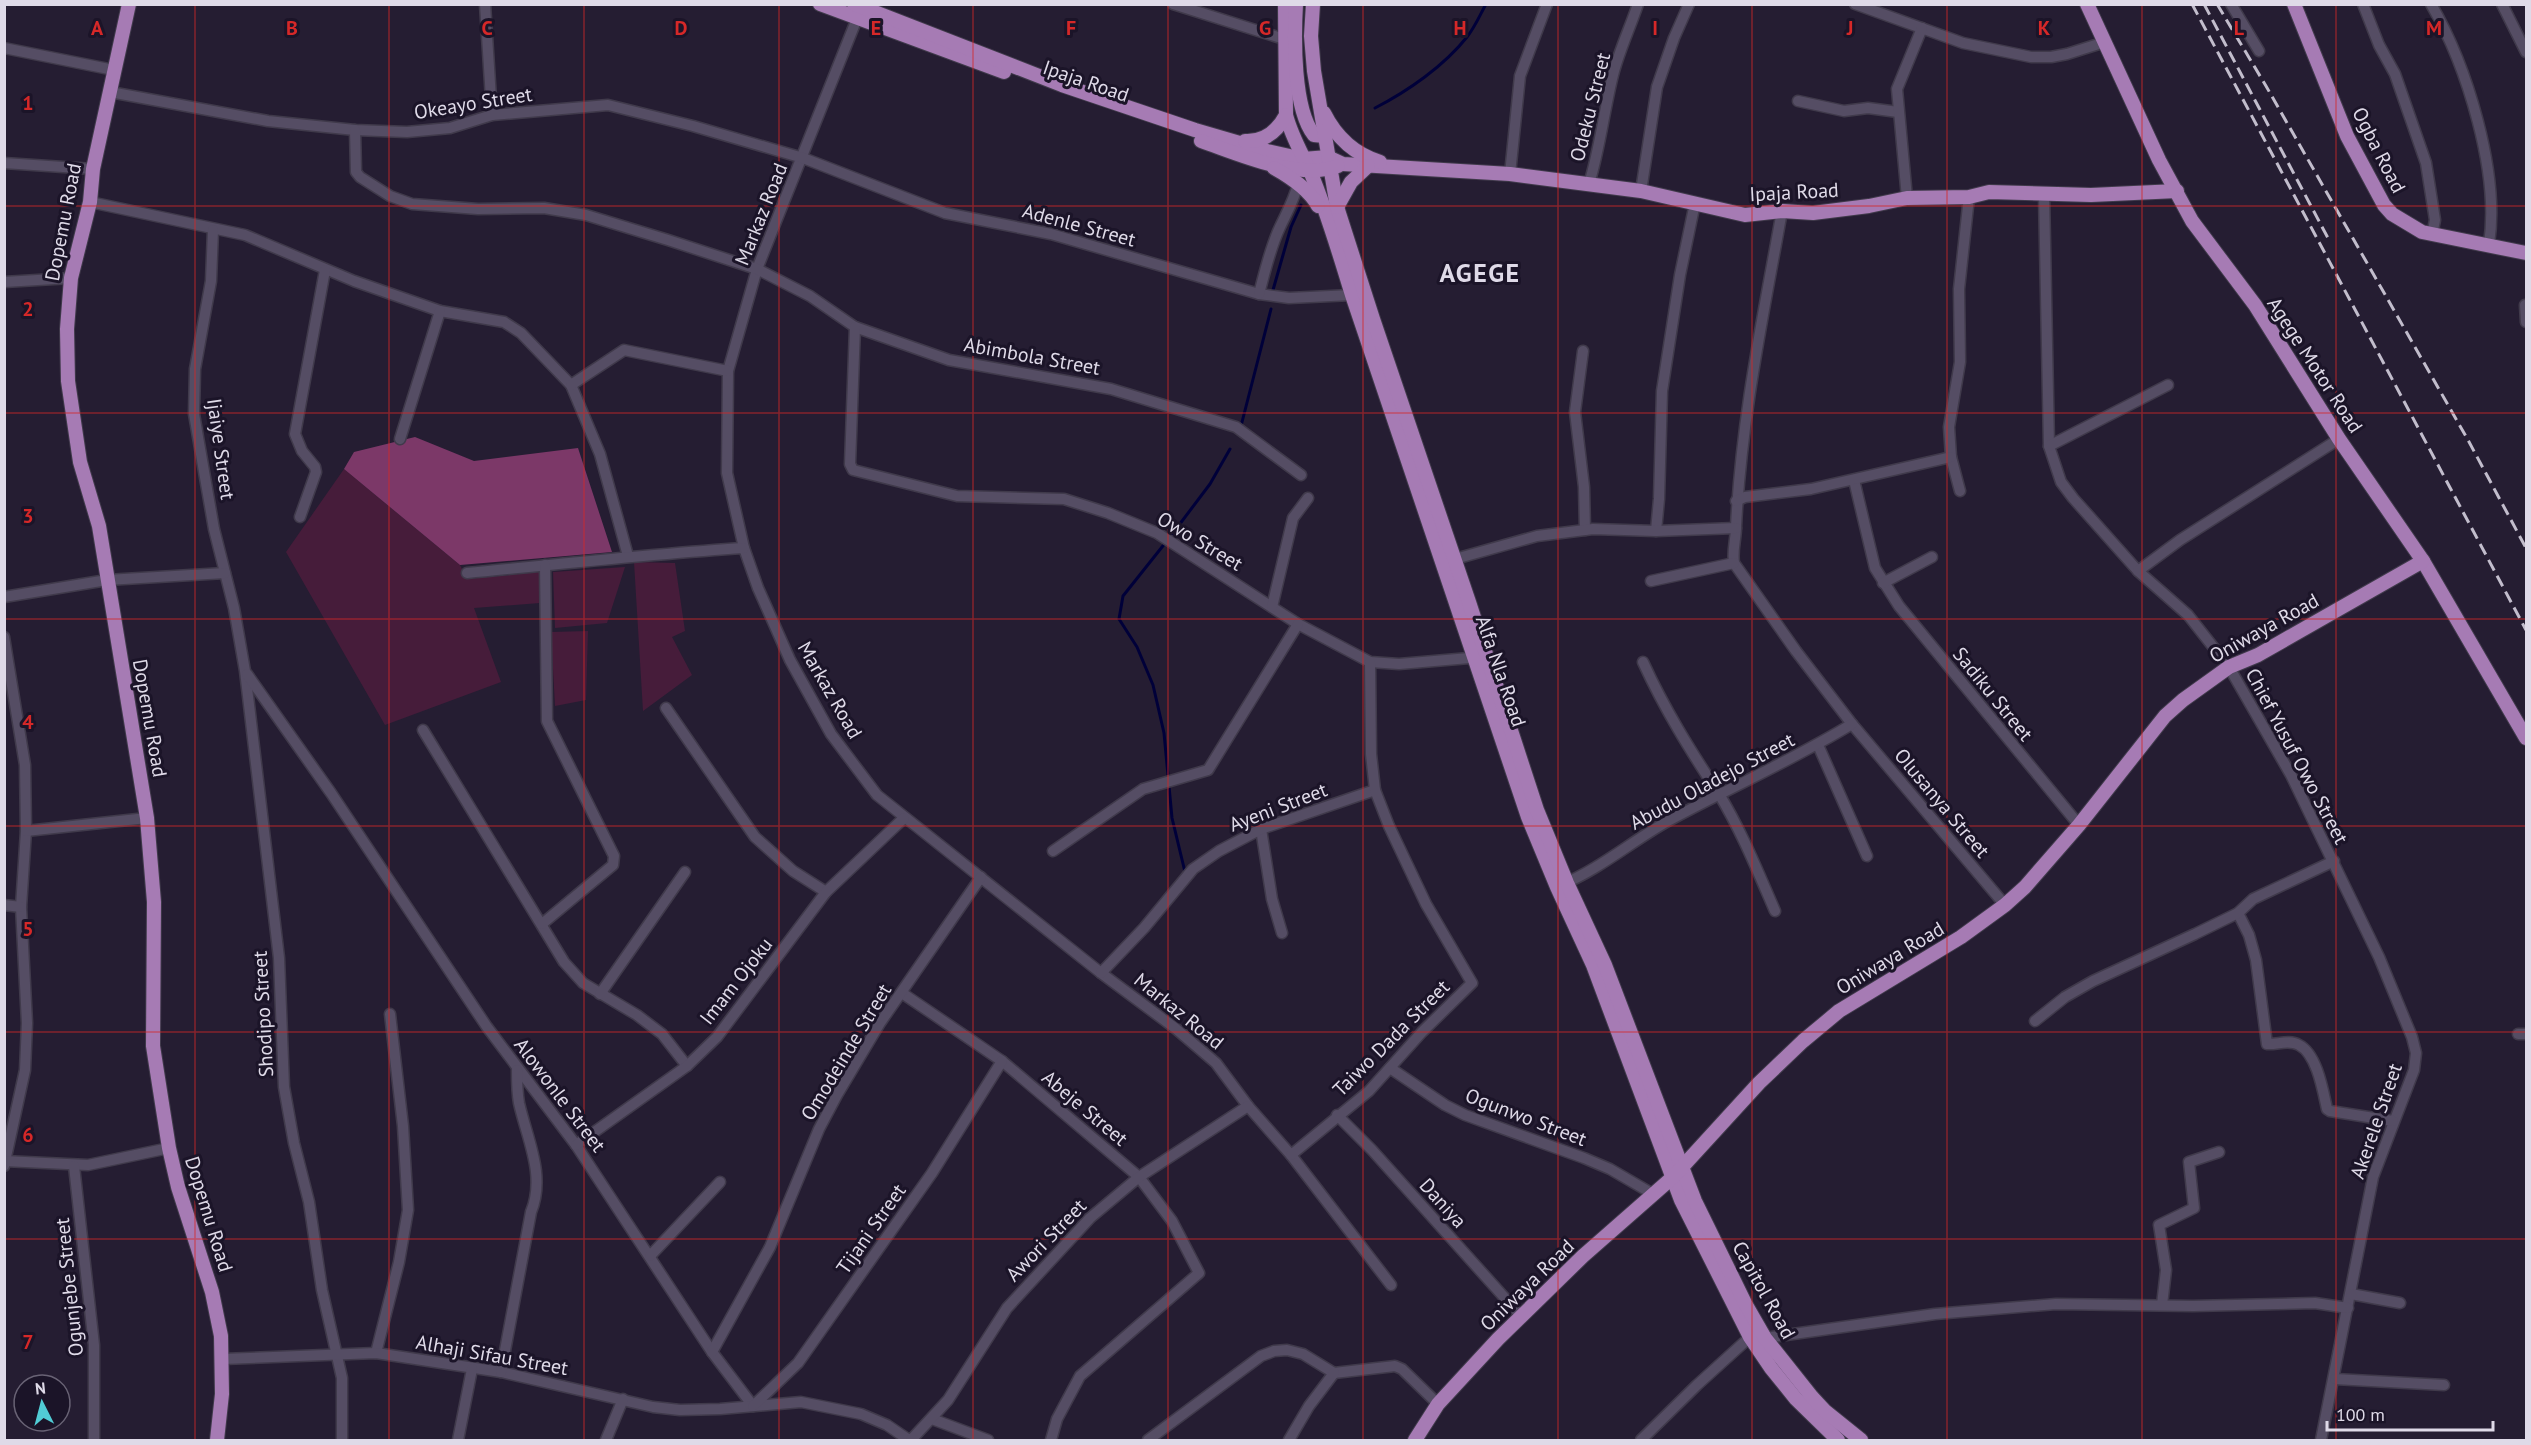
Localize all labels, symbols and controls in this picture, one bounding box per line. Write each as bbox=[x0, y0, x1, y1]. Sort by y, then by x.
text: A bbox=[91, 15, 104, 41]
text: B bbox=[286, 15, 298, 41]
text: C bbox=[481, 15, 493, 41]
text: D bbox=[675, 15, 688, 41]
text: E bbox=[871, 15, 881, 41]
text: F bbox=[1066, 15, 1076, 41]
text: G bbox=[1259, 15, 1271, 41]
text: H bbox=[1453, 15, 1467, 41]
text: I bbox=[1652, 15, 1658, 41]
text: J bbox=[1846, 15, 1853, 41]
text: K bbox=[2038, 15, 2051, 41]
text: L bbox=[2234, 15, 2245, 41]
text: M bbox=[2426, 15, 2442, 41]
street label: Odeku Street bbox=[1564, 50, 1616, 164]
street label: Ipaja Road bbox=[1039, 54, 1133, 108]
street label: Okeayo Street bbox=[412, 81, 534, 125]
text: 1 bbox=[22, 90, 34, 116]
street label: Ogba Road bbox=[2346, 103, 2412, 197]
street label: Markaz Road bbox=[729, 159, 793, 269]
street label: Dopemu Road bbox=[39, 161, 87, 283]
street label: Ipaja Road bbox=[1749, 177, 1839, 207]
street label: Adenle Street bbox=[1020, 197, 1139, 253]
district label: AGEGE bbox=[1439, 256, 1521, 289]
street label: Agege Motor Road bbox=[2261, 292, 2369, 438]
text: 2 bbox=[22, 296, 34, 322]
street label: Abimbola Street bbox=[962, 331, 1102, 381]
street label: Ijaiye Street bbox=[201, 397, 241, 502]
text: 3 bbox=[22, 503, 34, 529]
street label: Owo Street bbox=[1152, 505, 1248, 577]
street label: Oniwaya Road bbox=[2205, 587, 2323, 669]
street label: Alfa Nla Road bbox=[1470, 612, 1532, 730]
street label: Markaz Road bbox=[792, 637, 868, 743]
street label: Sadiku Street bbox=[1947, 642, 2039, 746]
street label: Dopemu Road bbox=[127, 657, 173, 779]
street label: Chief Yusuf Owo Street bbox=[2240, 663, 2355, 849]
text: 4 bbox=[22, 709, 34, 735]
street label: Abudu Oladejo Street bbox=[1625, 726, 1799, 835]
street label: Olusanya Street bbox=[1889, 743, 1996, 863]
street label: Ayeni Street bbox=[1225, 776, 1331, 838]
text: 5 bbox=[22, 916, 34, 942]
street label: Oniwaya Road bbox=[1831, 916, 1949, 1000]
street label: Imam Ojoku bbox=[694, 932, 778, 1030]
street label: Shodipo Street bbox=[247, 950, 279, 1078]
street label: Markaz Road bbox=[1129, 967, 1229, 1055]
street label: Taiwo Dada Street bbox=[1327, 974, 1455, 1102]
street label: Omodeinde Street bbox=[795, 979, 897, 1125]
street label: Alowonle Street bbox=[509, 1033, 612, 1158]
street label: Akerele Street bbox=[2344, 1060, 2408, 1182]
street label: Abeje Street bbox=[1037, 1064, 1134, 1152]
street label: Ogunwo Street bbox=[1462, 1082, 1590, 1152]
text: 6 bbox=[22, 1122, 34, 1148]
street label: Dopemu Road bbox=[179, 1153, 239, 1275]
street label: Daniya bbox=[1414, 1173, 1472, 1233]
street label: Tijani Street bbox=[830, 1179, 912, 1279]
street label: Awori Street bbox=[1000, 1193, 1092, 1287]
street label: Ogunjebe Street bbox=[49, 1216, 89, 1357]
street label: Oniwaya Road bbox=[1474, 1233, 1580, 1337]
street label: Capitol Road bbox=[1726, 1236, 1802, 1344]
text: 7 bbox=[22, 1329, 34, 1355]
street label: Alhaji Sifau Street bbox=[414, 1329, 570, 1381]
north arrow bbox=[12, 1373, 72, 1433]
text: N bbox=[34, 1378, 47, 1399]
scale bar bbox=[2327, 1394, 2494, 1432]
text: 100 m bbox=[2336, 1403, 2385, 1426]

